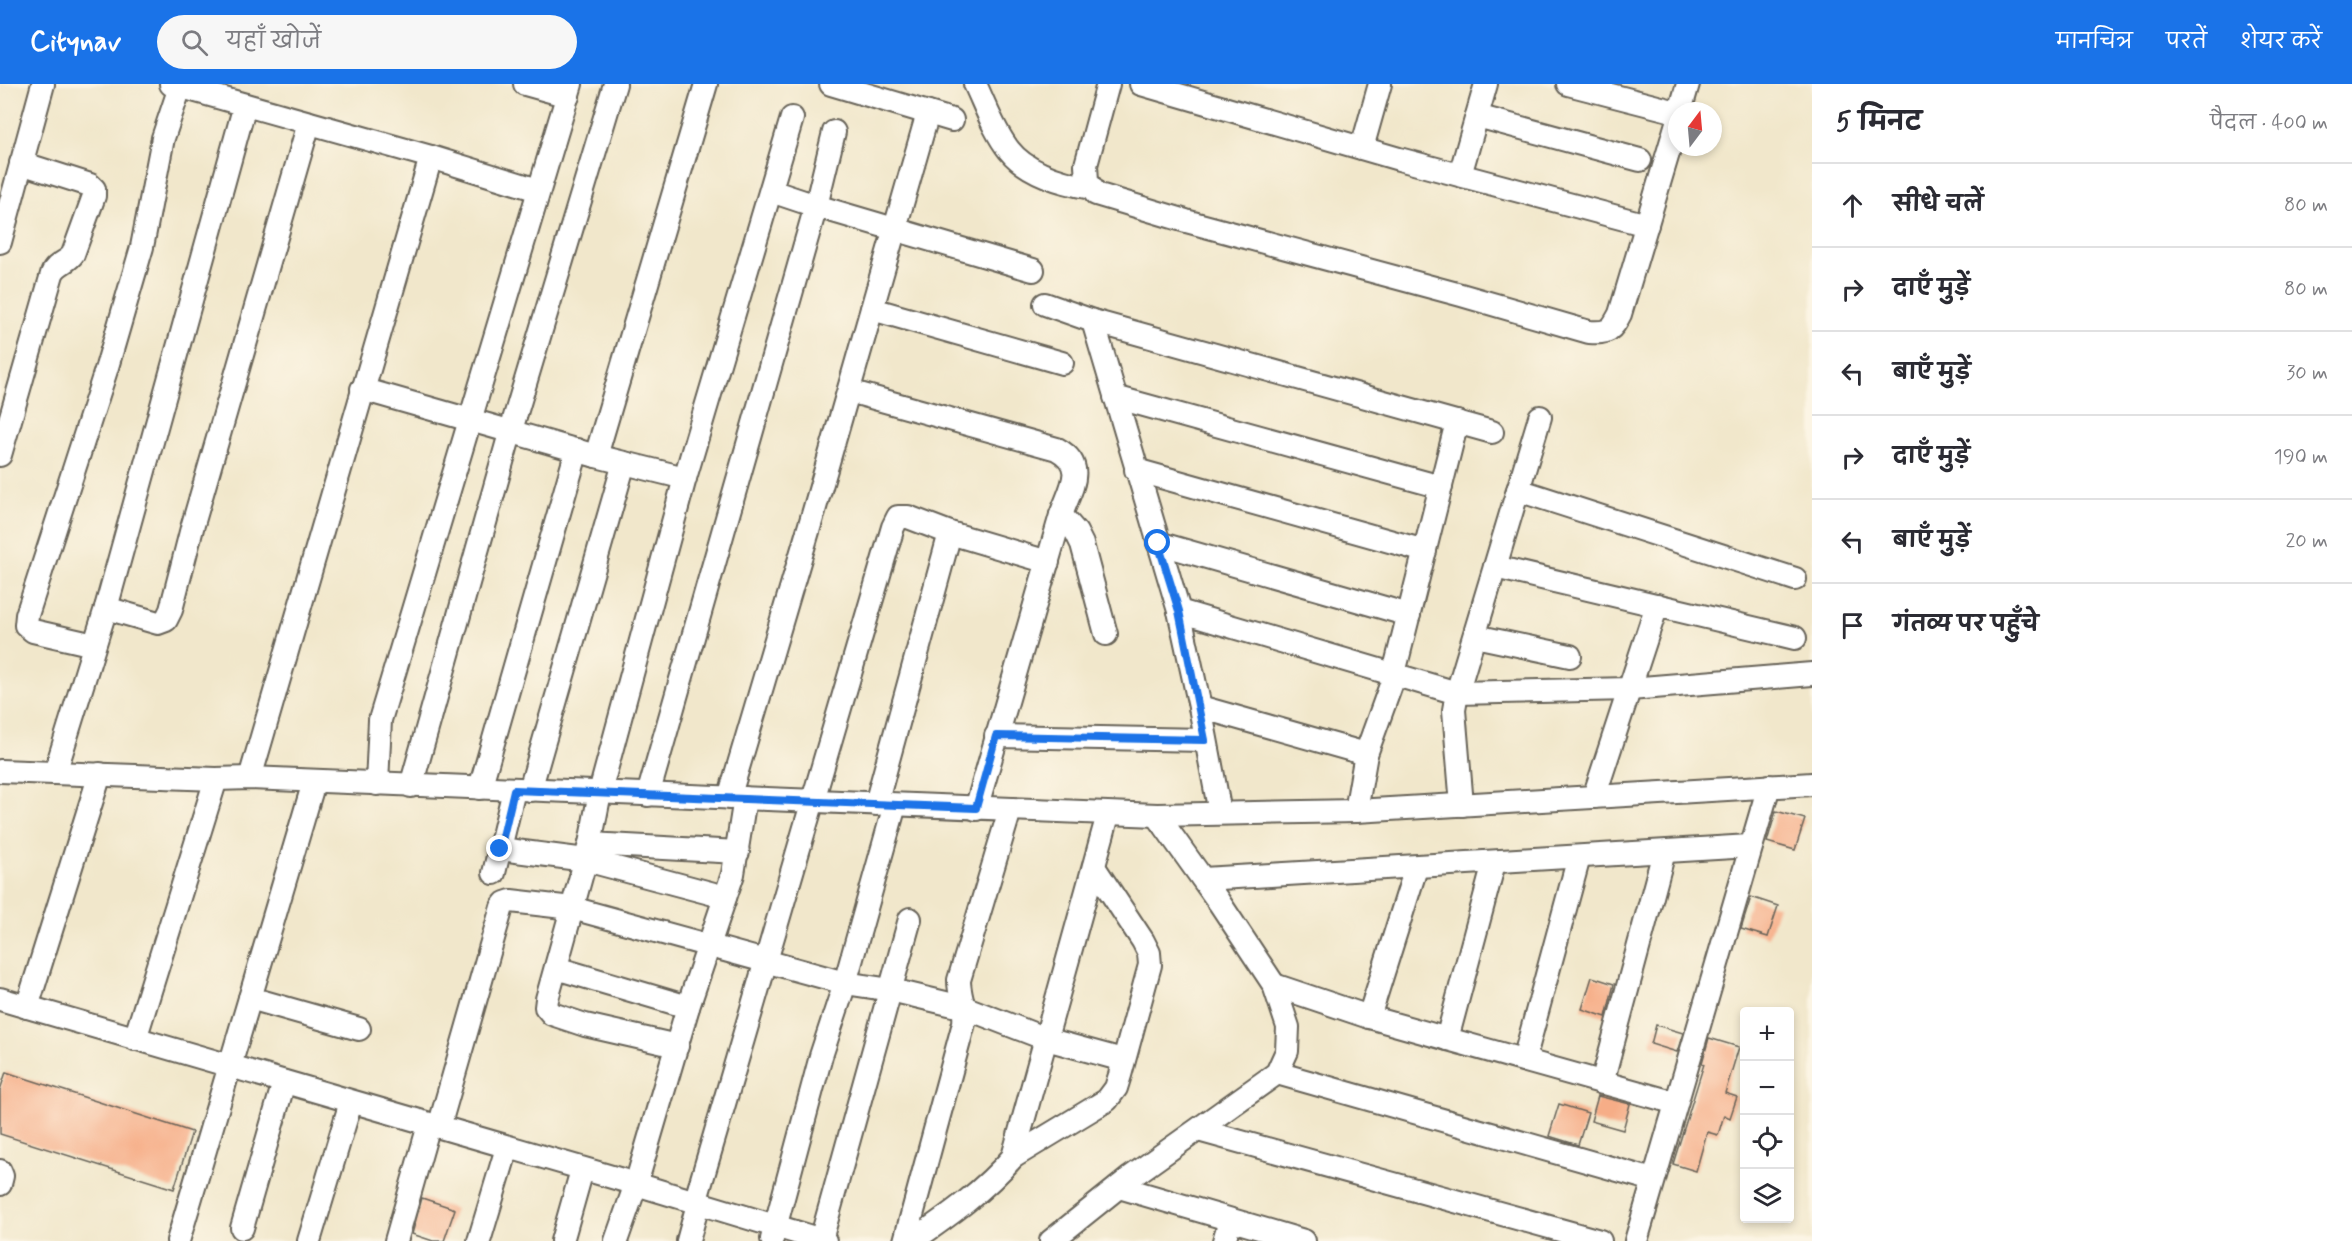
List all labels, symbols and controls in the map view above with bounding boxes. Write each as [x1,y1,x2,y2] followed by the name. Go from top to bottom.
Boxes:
[157,15,577,69] search box
[30,24,121,61] text: Citynav
[178,26,211,59] icon: search
[226,28,321,56] text: यहाँ खोजें
[2056,28,2133,56] text: मानचित्र
[2166,28,2207,56] text: परतें
[2240,28,2322,56] text: शेयर करें
[1668,102,1722,156] north arrow
[1836,106,1922,140] text: 5 मिनट
[2210,110,2328,137] text: पैदल · 400 m
[1836,189,1869,222] icon: ahead
[1893,191,1983,219] text: सीधे चलें
[2284,192,2328,219] text: 80 m
[1836,273,1869,306] icon: right
[1893,275,1970,303] text: दाएँ मुड़ें
[2284,276,2328,303] text: 80 m
[1836,357,1869,390] icon: left
[1893,359,1971,387] text: बाएँ मुड़ें
[2286,360,2328,387] text: 30 m
[1836,441,1869,474] icon: right
[1893,443,1970,471] text: दाएँ मुड़ें
[2274,444,2328,471] text: 190 m
[1836,525,1869,558] icon: left
[1893,527,1971,555] text: बाएँ मुड़ें
[2285,528,2328,555] text: 20 m
[1144,529,1170,555] route start
[1836,609,1869,642] icon: arrive
[1893,611,2039,639] text: गंतव्य पर पहुँचे
[486,835,512,861] route end
[1740,1007,1794,1223] map controls
[1740,1007,1794,1061] button: +
[1740,1061,1794,1115] button: −
[1740,1115,1794,1169] button: locate
[1740,1169,1794,1223] button: layers

